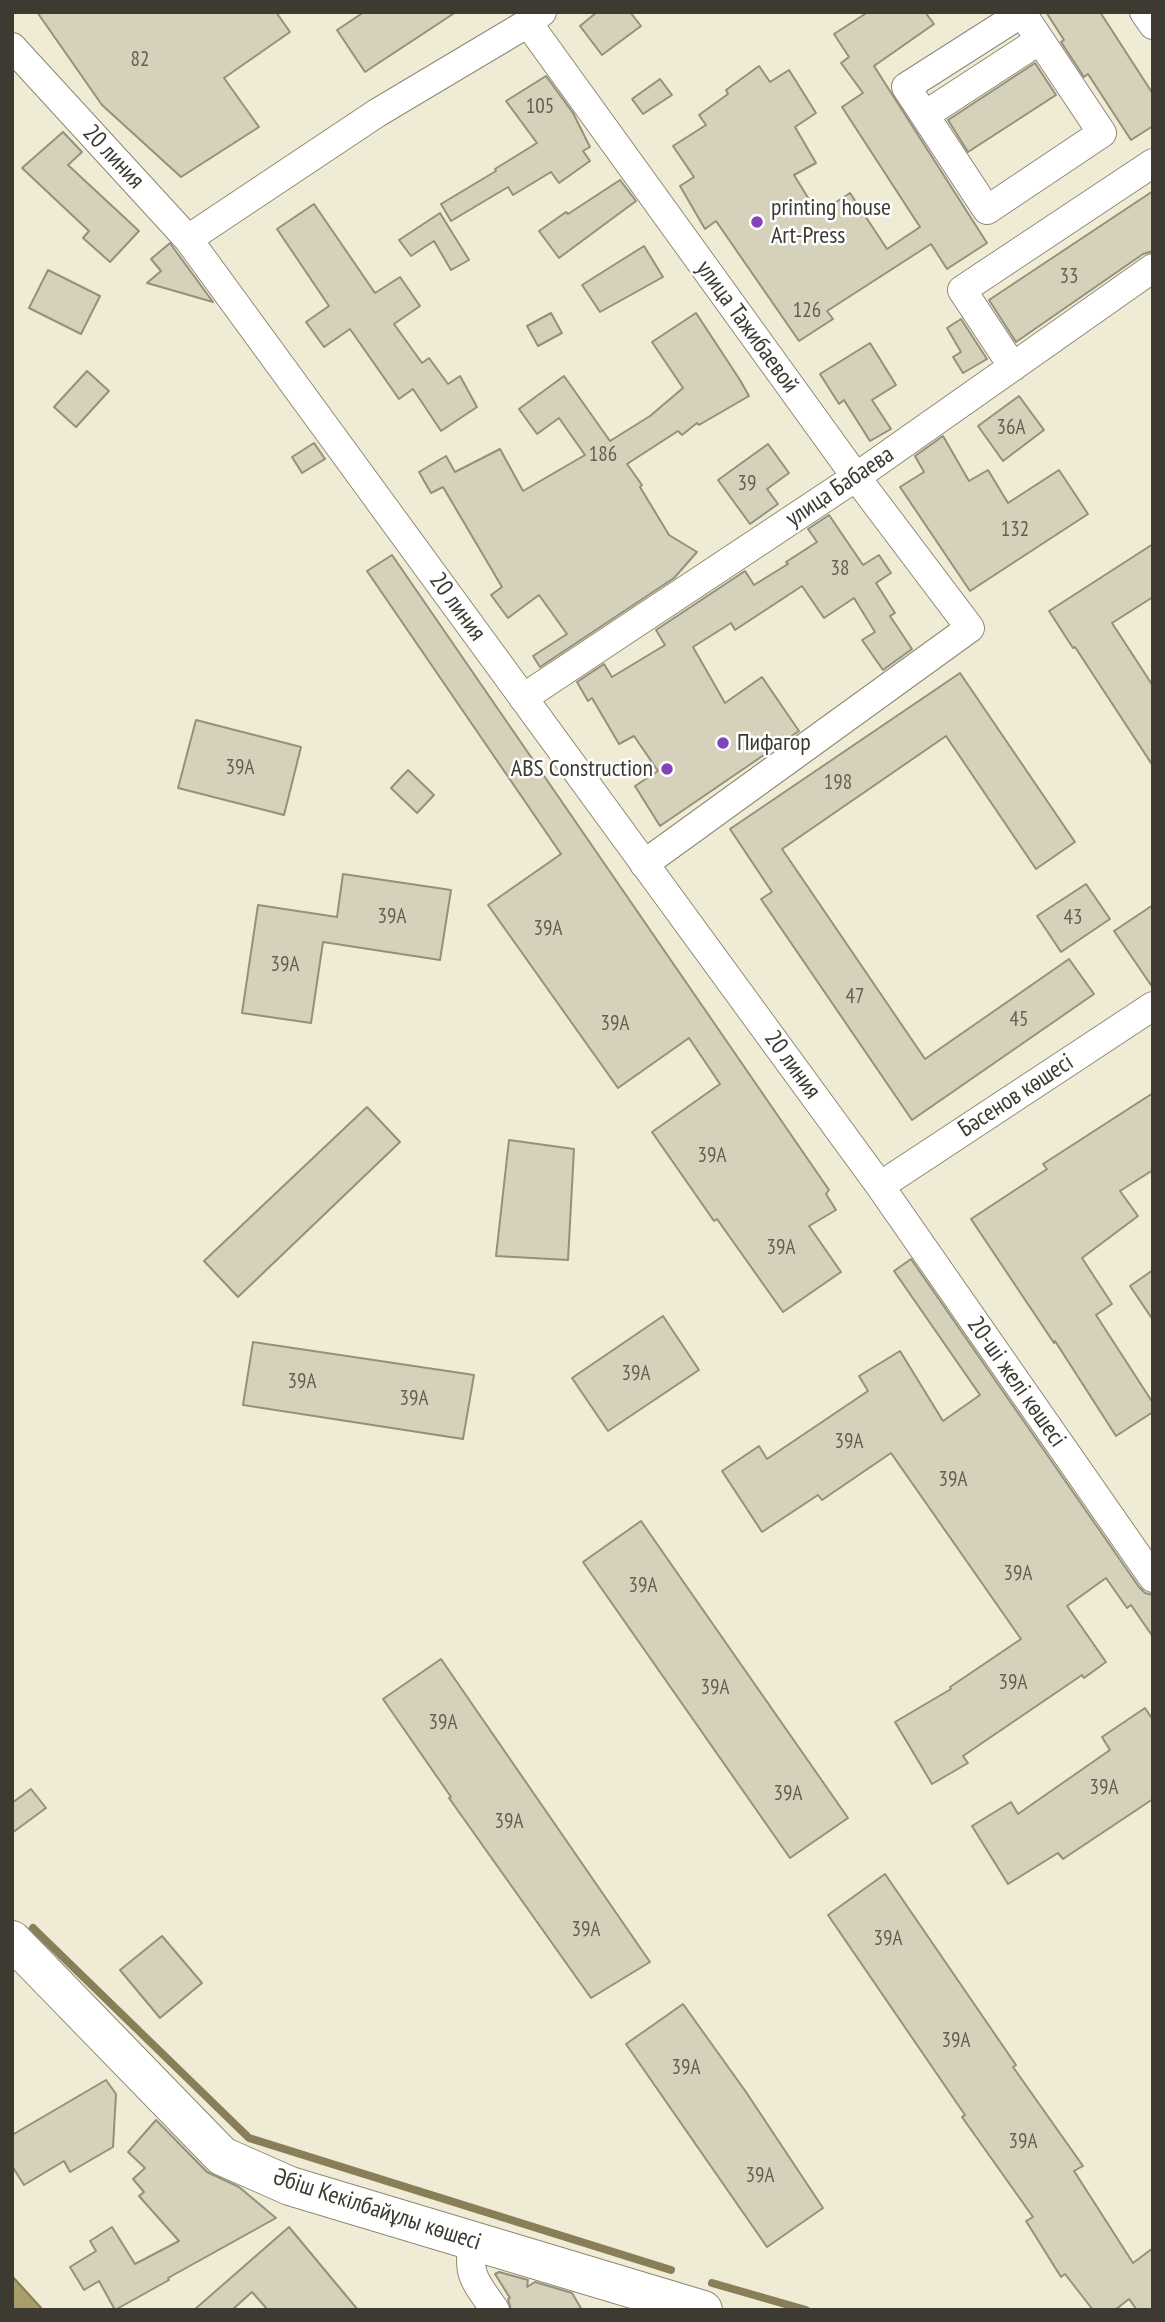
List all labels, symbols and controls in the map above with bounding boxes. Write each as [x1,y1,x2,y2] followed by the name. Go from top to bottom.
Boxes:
[131,47,149,73] house number: 82
[526,94,554,120] house number: 105
[76,119,150,195] street label: 20 линия
[771,194,891,250] place label: printing house Art-Press
[749,214,765,230] marker: printing house Art-Press
[689,255,805,399] street label: улица Тажибаевой
[1060,264,1078,290] house number: 33
[793,298,821,324] house number: 126
[997,415,1025,441] house number: 36А
[781,440,899,534] street label: улица Бабаева
[589,442,617,468] house number: 186
[738,471,756,497] house number: 39
[1001,517,1029,543] house number: 132
[831,556,849,582] house number: 38
[423,567,491,647] street label: 20 линия
[737,729,811,757] place label: Пифагор
[715,735,731,751] marker: Пифагор
[226,755,254,781] house number: 39А
[511,755,653,783] place label: ABS Construction
[659,761,675,777] marker: ABS Construction
[824,770,852,796] house number: 198
[378,904,406,930] house number: 39А
[1064,905,1082,931] house number: 43
[534,916,562,942] house number: 39А
[271,952,299,978] house number: 39А
[846,984,864,1010] house number: 47
[1010,1007,1028,1033] house number: 45
[601,1011,629,1037] house number: 39А
[758,1025,826,1105] street label: 20 линия
[953,1048,1079,1144] street label: Бәсенов көшесі
[698,1143,726,1169] house number: 39А
[767,1235,795,1261] house number: 39А
[960,1311,1072,1453] street label: 20-ші желі көшесі
[622,1361,650,1387] house number: 39А
[288,1369,316,1395] house number: 39А
[400,1386,428,1412] house number: 39А
[835,1429,863,1455] house number: 39А
[939,1467,967,1493] house number: 39А
[1004,1561,1032,1587] house number: 39А
[629,1573,657,1599] house number: 39А
[999,1670,1027,1696] house number: 39А
[701,1675,729,1701] house number: 39А
[429,1710,457,1736] house number: 39А
[1090,1775,1118,1801] house number: 39А
[774,1781,802,1807] house number: 39А
[495,1809,523,1835] house number: 39А
[572,1917,600,1943] house number: 39А
[874,1926,902,1952] house number: 39А
[942,2028,970,2054] house number: 39А
[672,2055,700,2081] house number: 39А
[1009,2129,1037,2155] house number: 39А
[269,2163,485,2257] street label: Әбіш Кекілбайұлы көшесі
[746,2163,774,2189] house number: 39А

